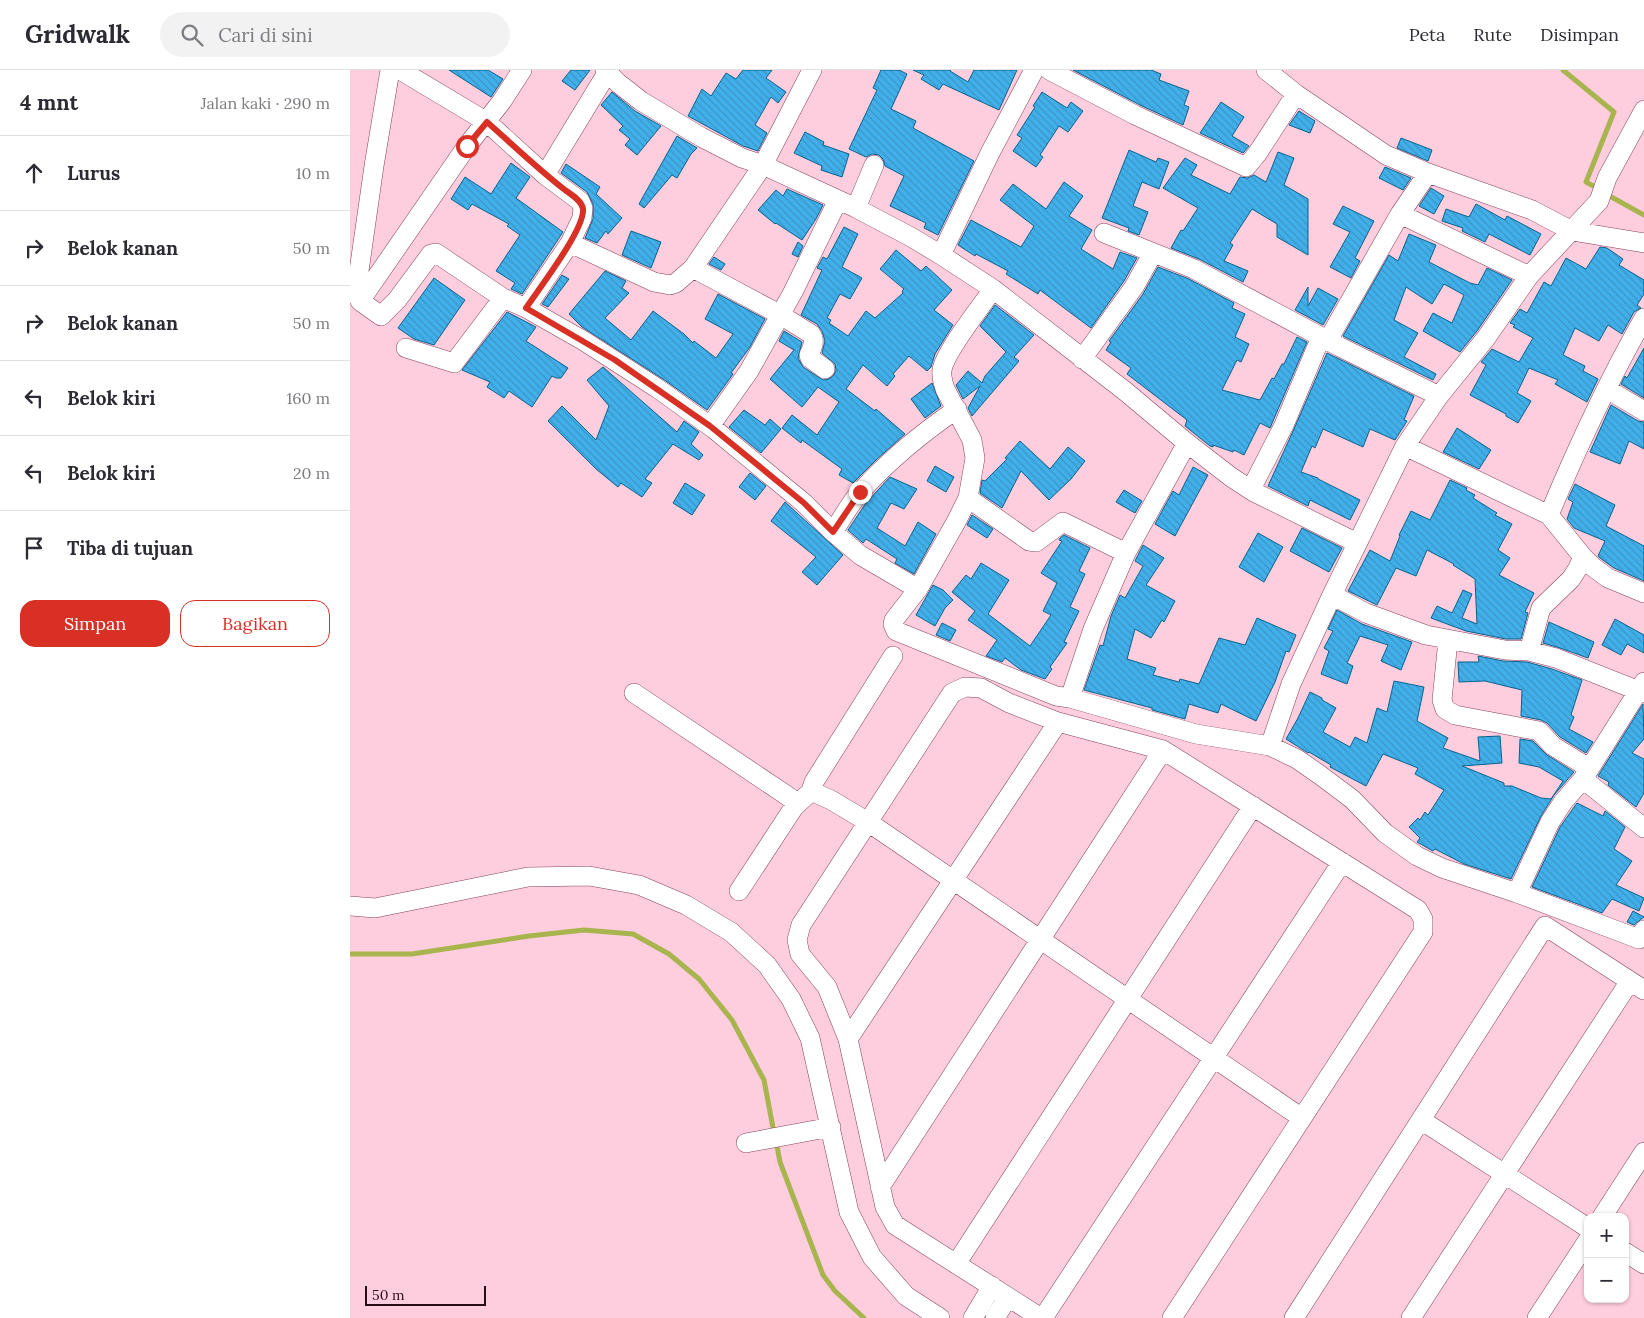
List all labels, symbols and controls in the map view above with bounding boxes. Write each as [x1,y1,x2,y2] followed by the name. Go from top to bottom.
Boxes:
[160,12,510,57] search box
[25,19,130,50] text: Gridwalk
[178,21,206,49] icon: search
[218,23,312,47] text: Cari di sini
[1409,23,1445,46] text: Peta
[1473,23,1512,46] text: Rute
[1540,23,1619,46] text: Disimpan
[20,89,78,116] text: 4 mnt
[201,93,330,113] text: Jalan kaki · 290 m
[456,135,479,158] route start
[20,159,48,187] icon: ahead
[67,161,120,185] text: Lurus
[296,163,330,183] text: 10 m
[20,234,48,262] icon: right
[67,236,178,260] text: Belok kanan
[293,238,330,258] text: 50 m
[20,309,48,337] icon: right
[67,311,178,335] text: Belok kanan
[293,313,330,333] text: 50 m
[20,384,48,412] icon: left
[67,386,156,410] text: Belok kiri
[286,388,330,408] text: 160 m
[20,459,48,487] icon: left
[67,461,156,485] text: Belok kiri
[293,463,330,483] text: 20 m
[849,481,872,504] route end
[20,534,48,562] icon: arrive
[67,536,193,560] text: Tiba di tujuan
[20,600,170,647] button: Simpan
[180,600,330,647] button: Bagikan
[1584,1213,1629,1303] map controls
[1584,1213,1629,1258] button: +
[1584,1258,1629,1303] button: −
[365,1283,486,1306] scale bar
[372,1286,405,1304] text: 50 m

